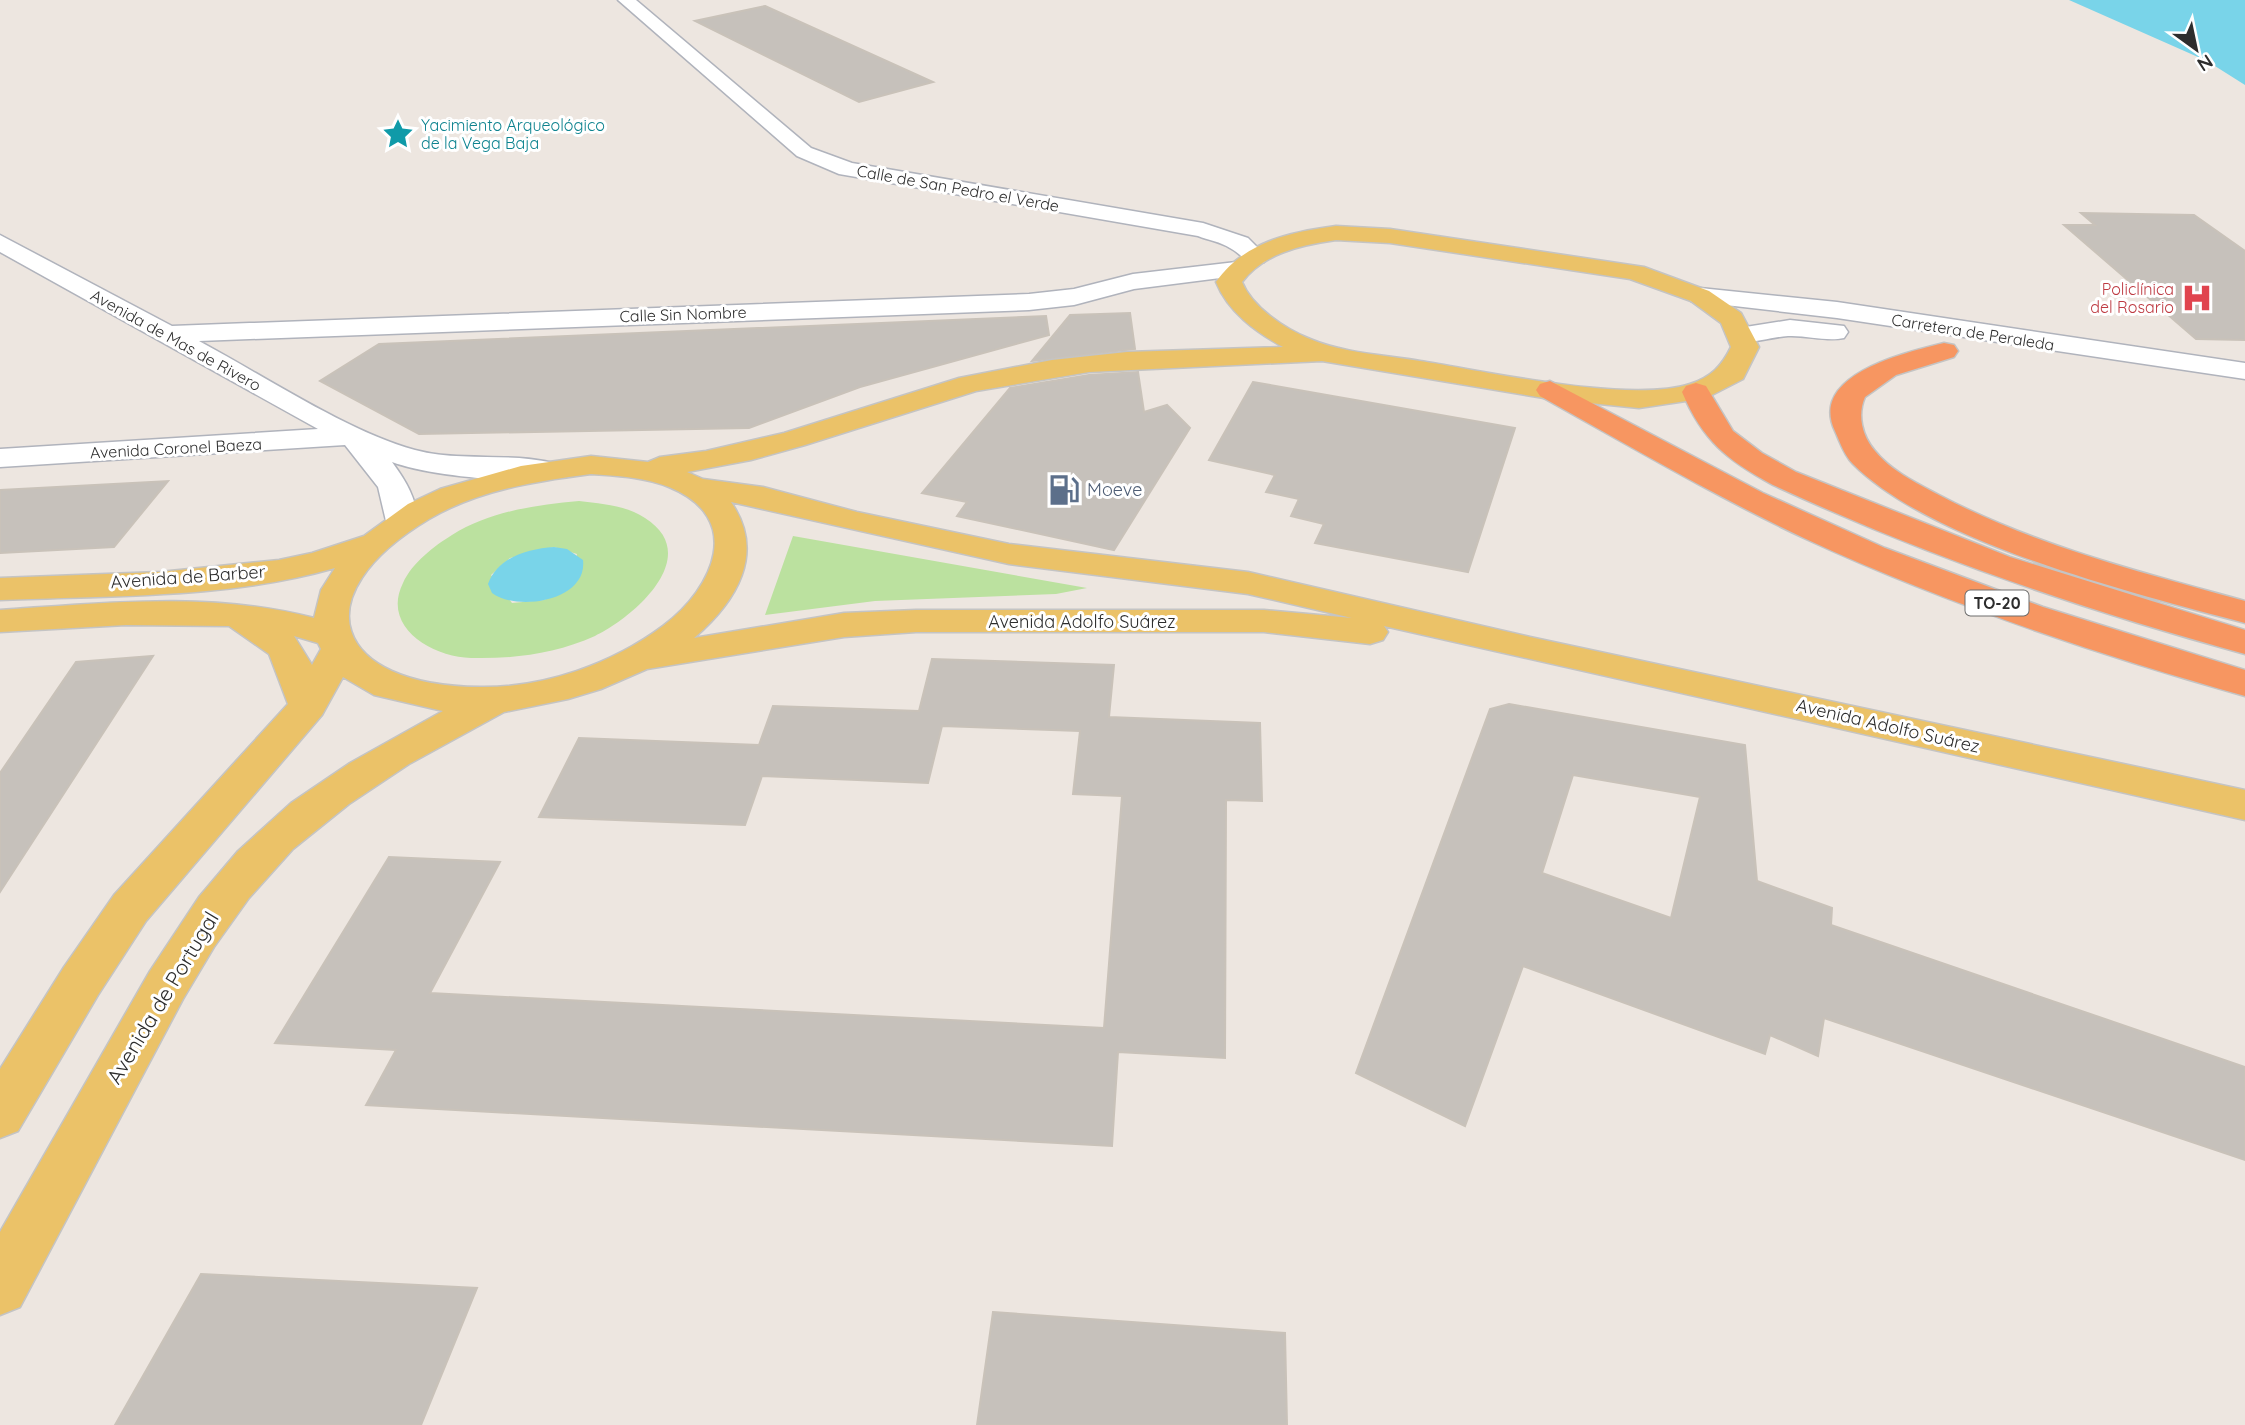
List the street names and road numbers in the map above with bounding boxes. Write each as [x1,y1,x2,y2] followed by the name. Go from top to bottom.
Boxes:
[855,160,1061,216] street label: Calle de San Pedro el Verde
[87,285,265,395] street label: Avenida de Mas de Rivero
[619,302,747,326] street label: Calle Sin Nombre
[1890,309,2056,355] street label: Carretera de Peraleda
[89,434,263,462] street label: Avenida Coronel Baeza
[110,560,266,593] street label: Avenida de Barber
[1966,590,2028,616] road number: TO-20
[988,610,1176,633] street label: Avenida Adolfo Suárez
[1794,693,1982,758] street label: Avenida Adolfo Suárez
[100,907,224,1088] street label: Avenida de Portugal

